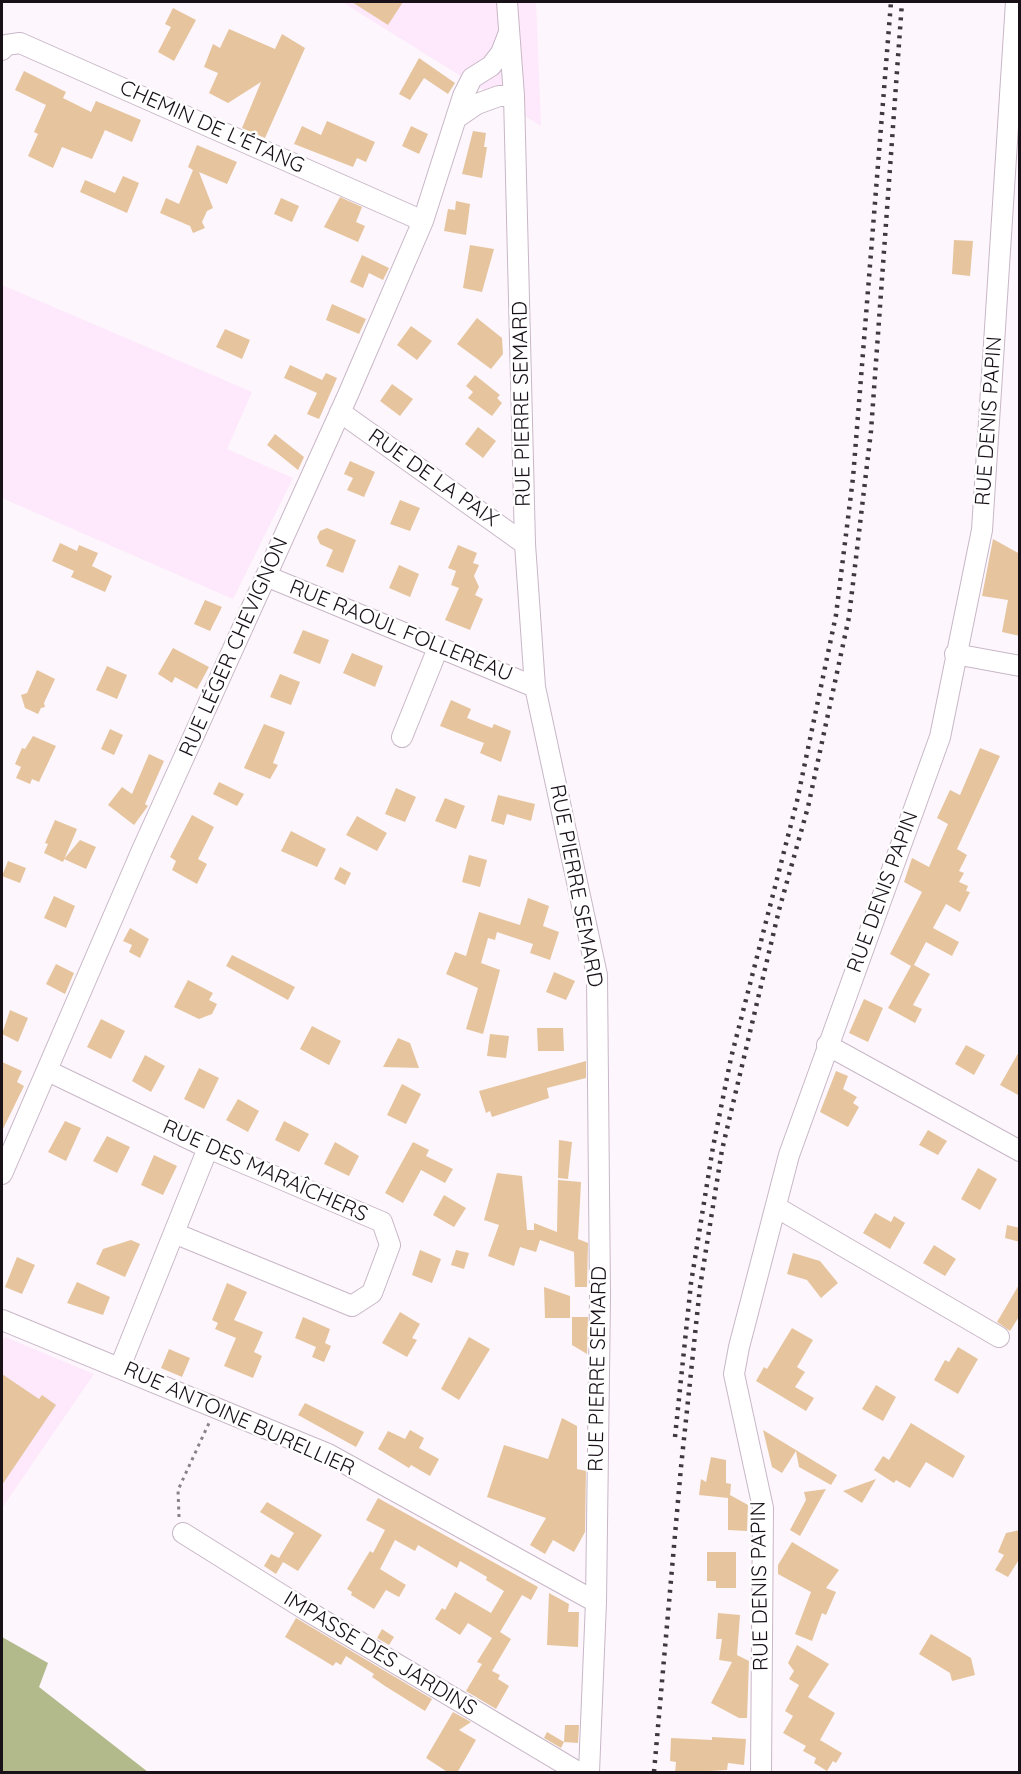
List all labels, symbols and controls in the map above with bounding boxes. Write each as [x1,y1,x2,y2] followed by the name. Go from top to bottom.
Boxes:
[116,75,308,179] street label: CHEMIN DE L'ÉTANG
[508,301,536,507] street label: RUE PIERRE SEMARD
[971,335,1007,507] street label: RUE DENIS PAPIN
[363,424,503,532] street label: RUE DE LA PAIX
[174,534,294,760] street label: RUE LÉGER CHEVIGNON
[286,575,516,687] street label: RUE RAOUL FOLLEREAU
[544,783,608,989] street label: RUE PIERRE SEMARD
[842,808,924,976] street label: RUE DENIS PAPIN
[159,1114,371,1228] street label: RUE DES MARAÎCHERS
[584,1266,612,1472] street label: RUE PIERRE SEMARD
[120,1357,358,1481] street label: RUE ANTOINE BURELLIER
[746,1501,774,1671] street label: RUE DENIS PAPIN
[279,1586,481,1722] street label: IMPASSE DES JARDINS

